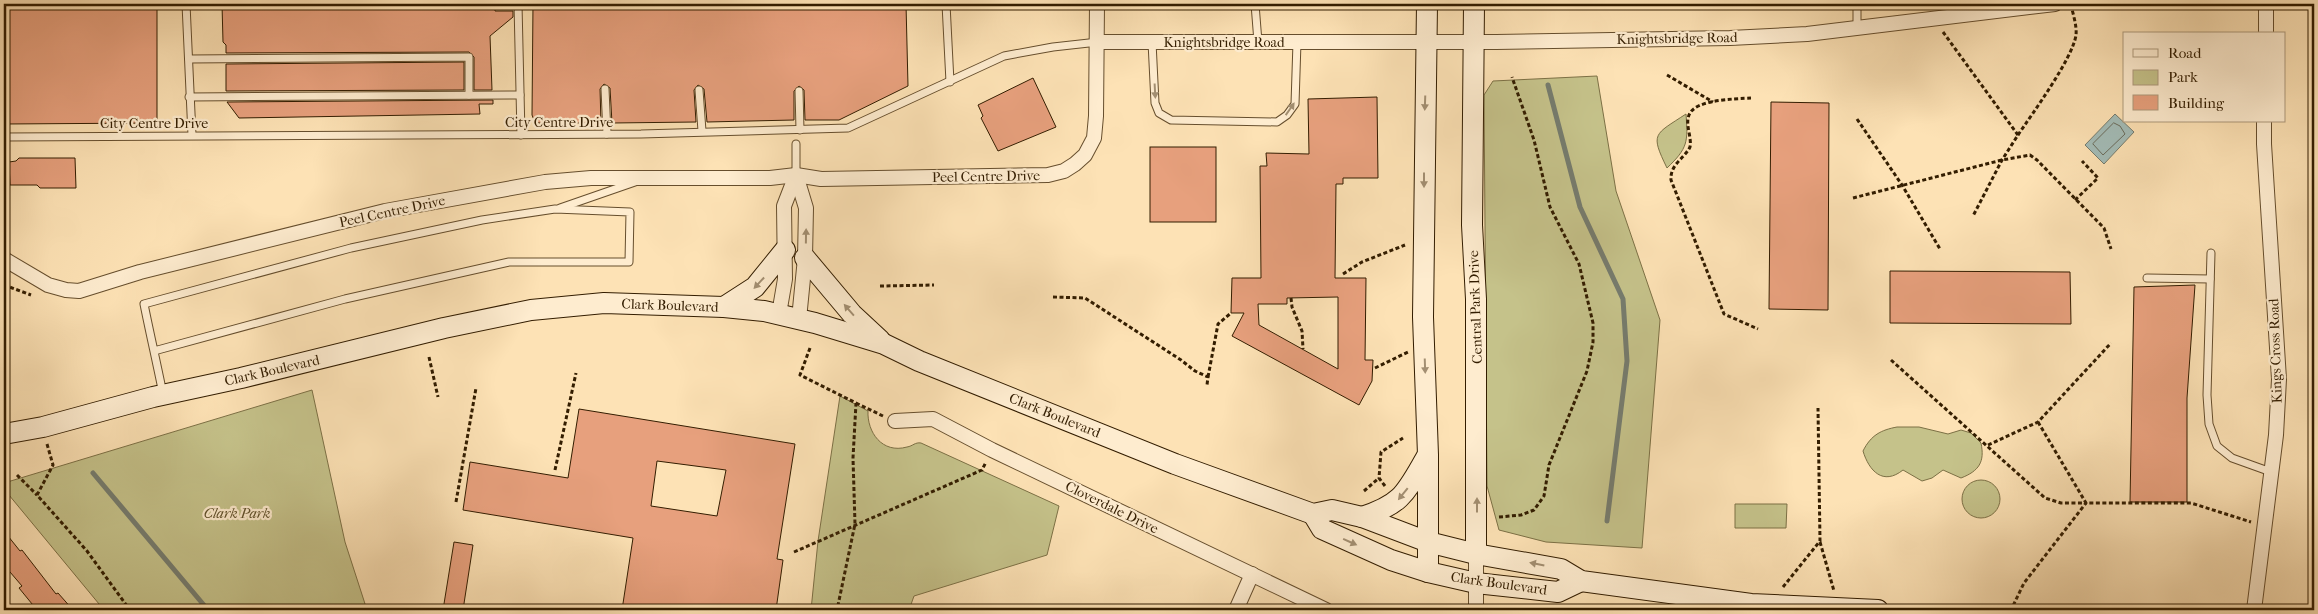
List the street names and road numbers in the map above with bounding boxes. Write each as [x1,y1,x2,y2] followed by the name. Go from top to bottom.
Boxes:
[1616,29,1738,48] street label: Knightsbridge Road
[1163,34,1285,51] street label: Knightsbridge Road
[505,114,613,131] street label: City Centre Drive
[100,115,208,132] street label: City Centre Drive
[932,167,1040,186] street label: Peel Centre Drive
[337,192,447,231] street label: Peel Centre Drive
[1465,250,1486,364] street label: Central Park Drive
[621,295,719,316] street label: Clark Boulevard
[2265,298,2286,404] street label: Kings Cross Road
[223,351,322,390] street label: Clark Boulevard
[1007,389,1103,442] street label: Clark Boulevard
[1062,478,1161,537] street label: Cloverdale Drive
[1450,568,1549,599] street label: Clark Boulevard

